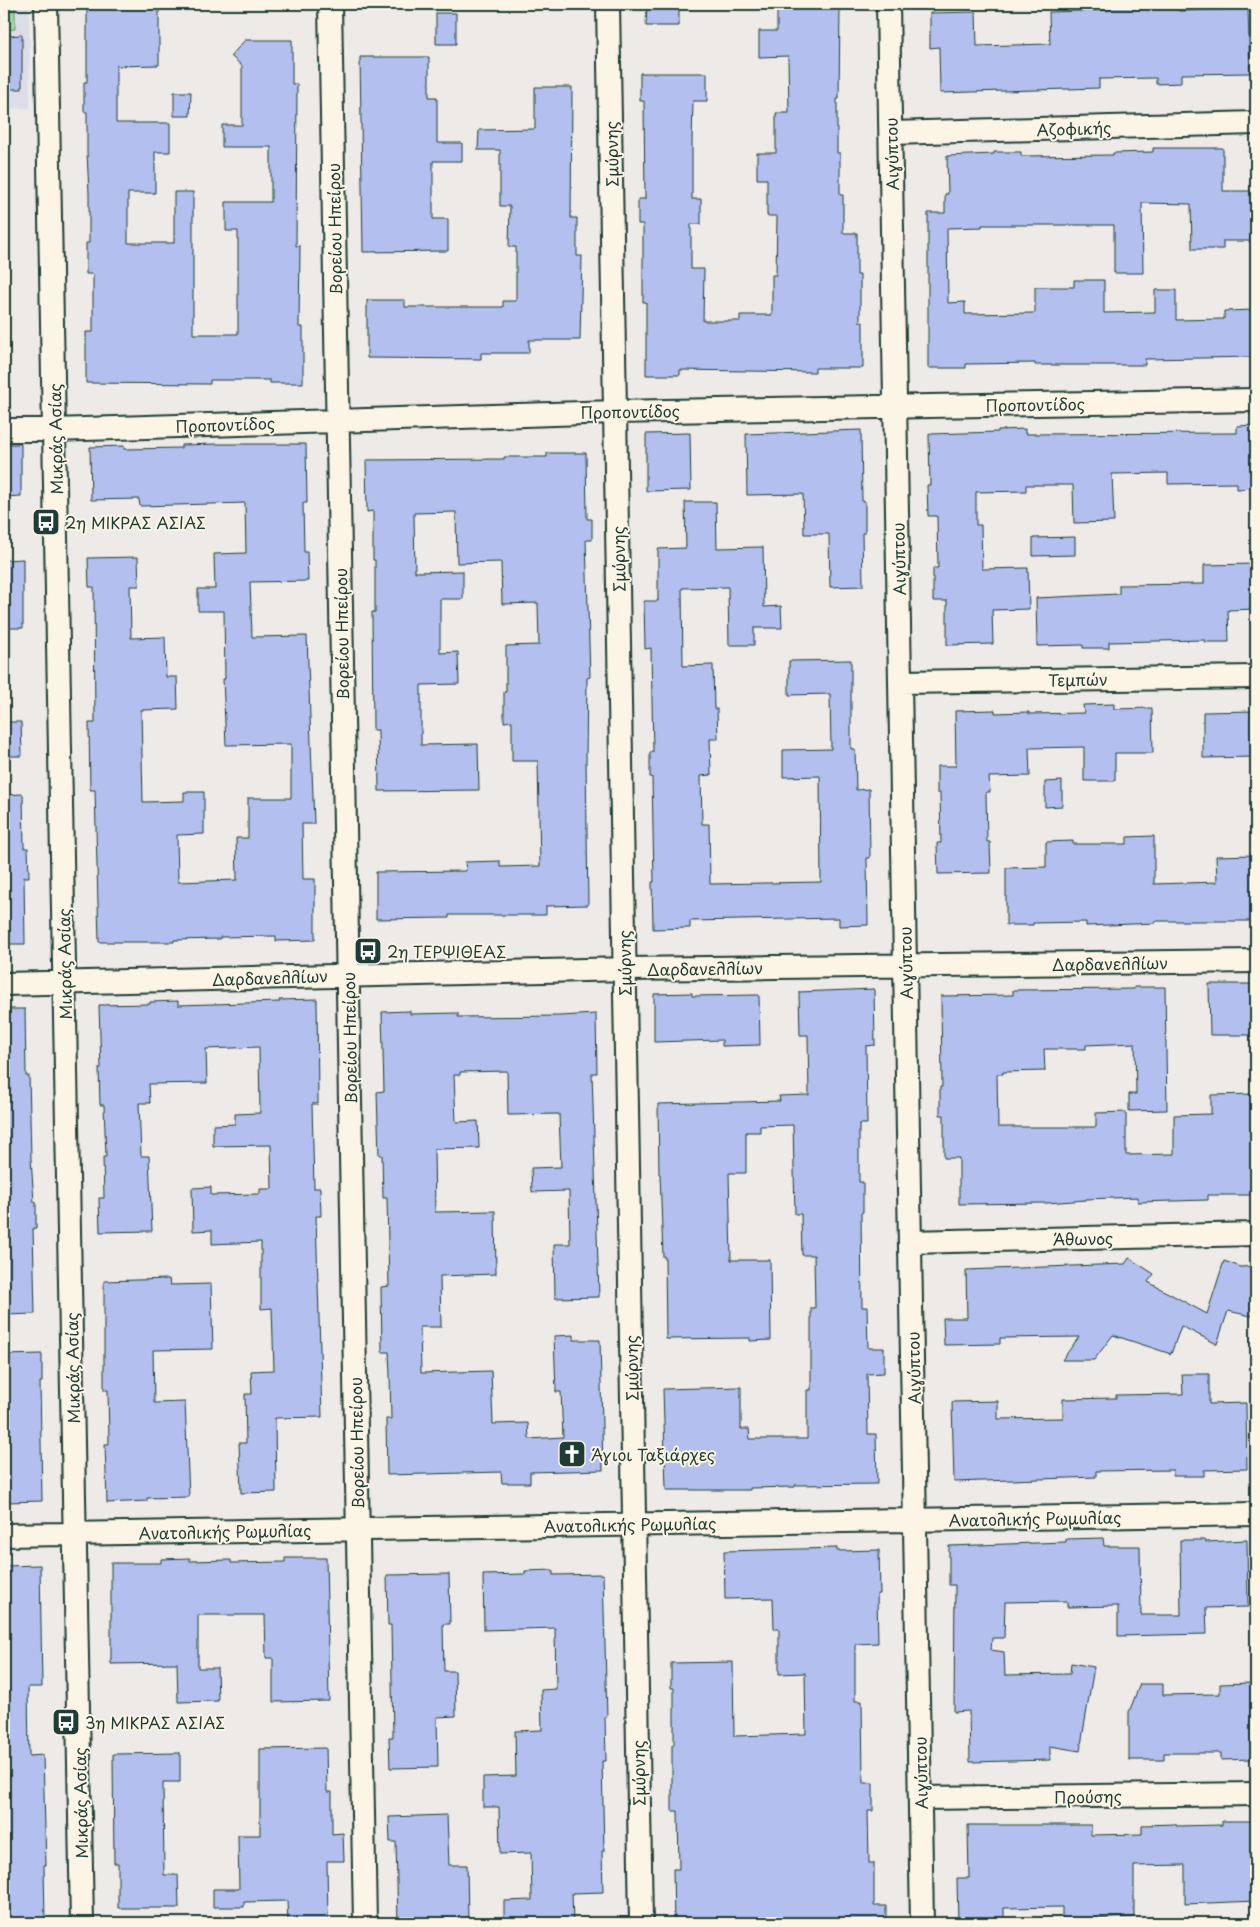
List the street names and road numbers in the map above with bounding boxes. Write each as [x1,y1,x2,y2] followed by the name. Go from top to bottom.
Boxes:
[1036,115,1112,141] street label: Αζοφικής
[878,117,904,191] street label: Αιγύπτου
[598,121,624,187] street label: Σμύρνης
[321,163,347,295] street label: Βορείου Ηπείρου
[42,383,68,495] street label: Μικράς Ασίας
[985,391,1085,417] street label: Προποντίδος
[580,398,680,424] street label: Προποντίδος
[175,410,275,438] street label: Προποντίδος
[885,522,911,596] street label: Αιγύπτου
[605,526,631,592] street label: Σμύρνης
[328,568,354,700] street label: Βορείου Ηπείρου
[1048,666,1108,692] street label: Τεμπών
[51,908,77,1020] street label: Μικράς Ασίας
[892,926,918,1000] street label: Αιγύπτου
[611,930,637,996] street label: Σμύρνης
[1052,950,1168,976] street label: Δαρδανελλίων
[647,955,763,981] street label: Δαρδανελλίων
[212,963,328,991] street label: Δαρδανελλίων
[336,972,362,1104] street label: Βορείου Ηπείρου
[1053,1225,1113,1251] street label: Άθωνος
[59,1312,85,1424] street label: Μικράς Ασίας
[900,1331,926,1405] street label: Αιγύπτου
[618,1335,644,1401] street label: Σμύρνης
[343,1377,369,1509] street label: Βορείου Ηπείρου
[948,1504,1122,1532] street label: Ανατολικής Ρωμυλίας
[543,1510,717,1538] street label: Ανατολικής Ρωμυλίας
[138,1517,312,1545] street label: Ανατολικής Ρωμυλίας
[907,1736,933,1810] street label: Αιγύπτου
[625,1740,651,1806] street label: Σμύρνης
[67,1747,93,1859] street label: Μικράς Ασίας
[1054,1783,1122,1809] street label: Προύσης

